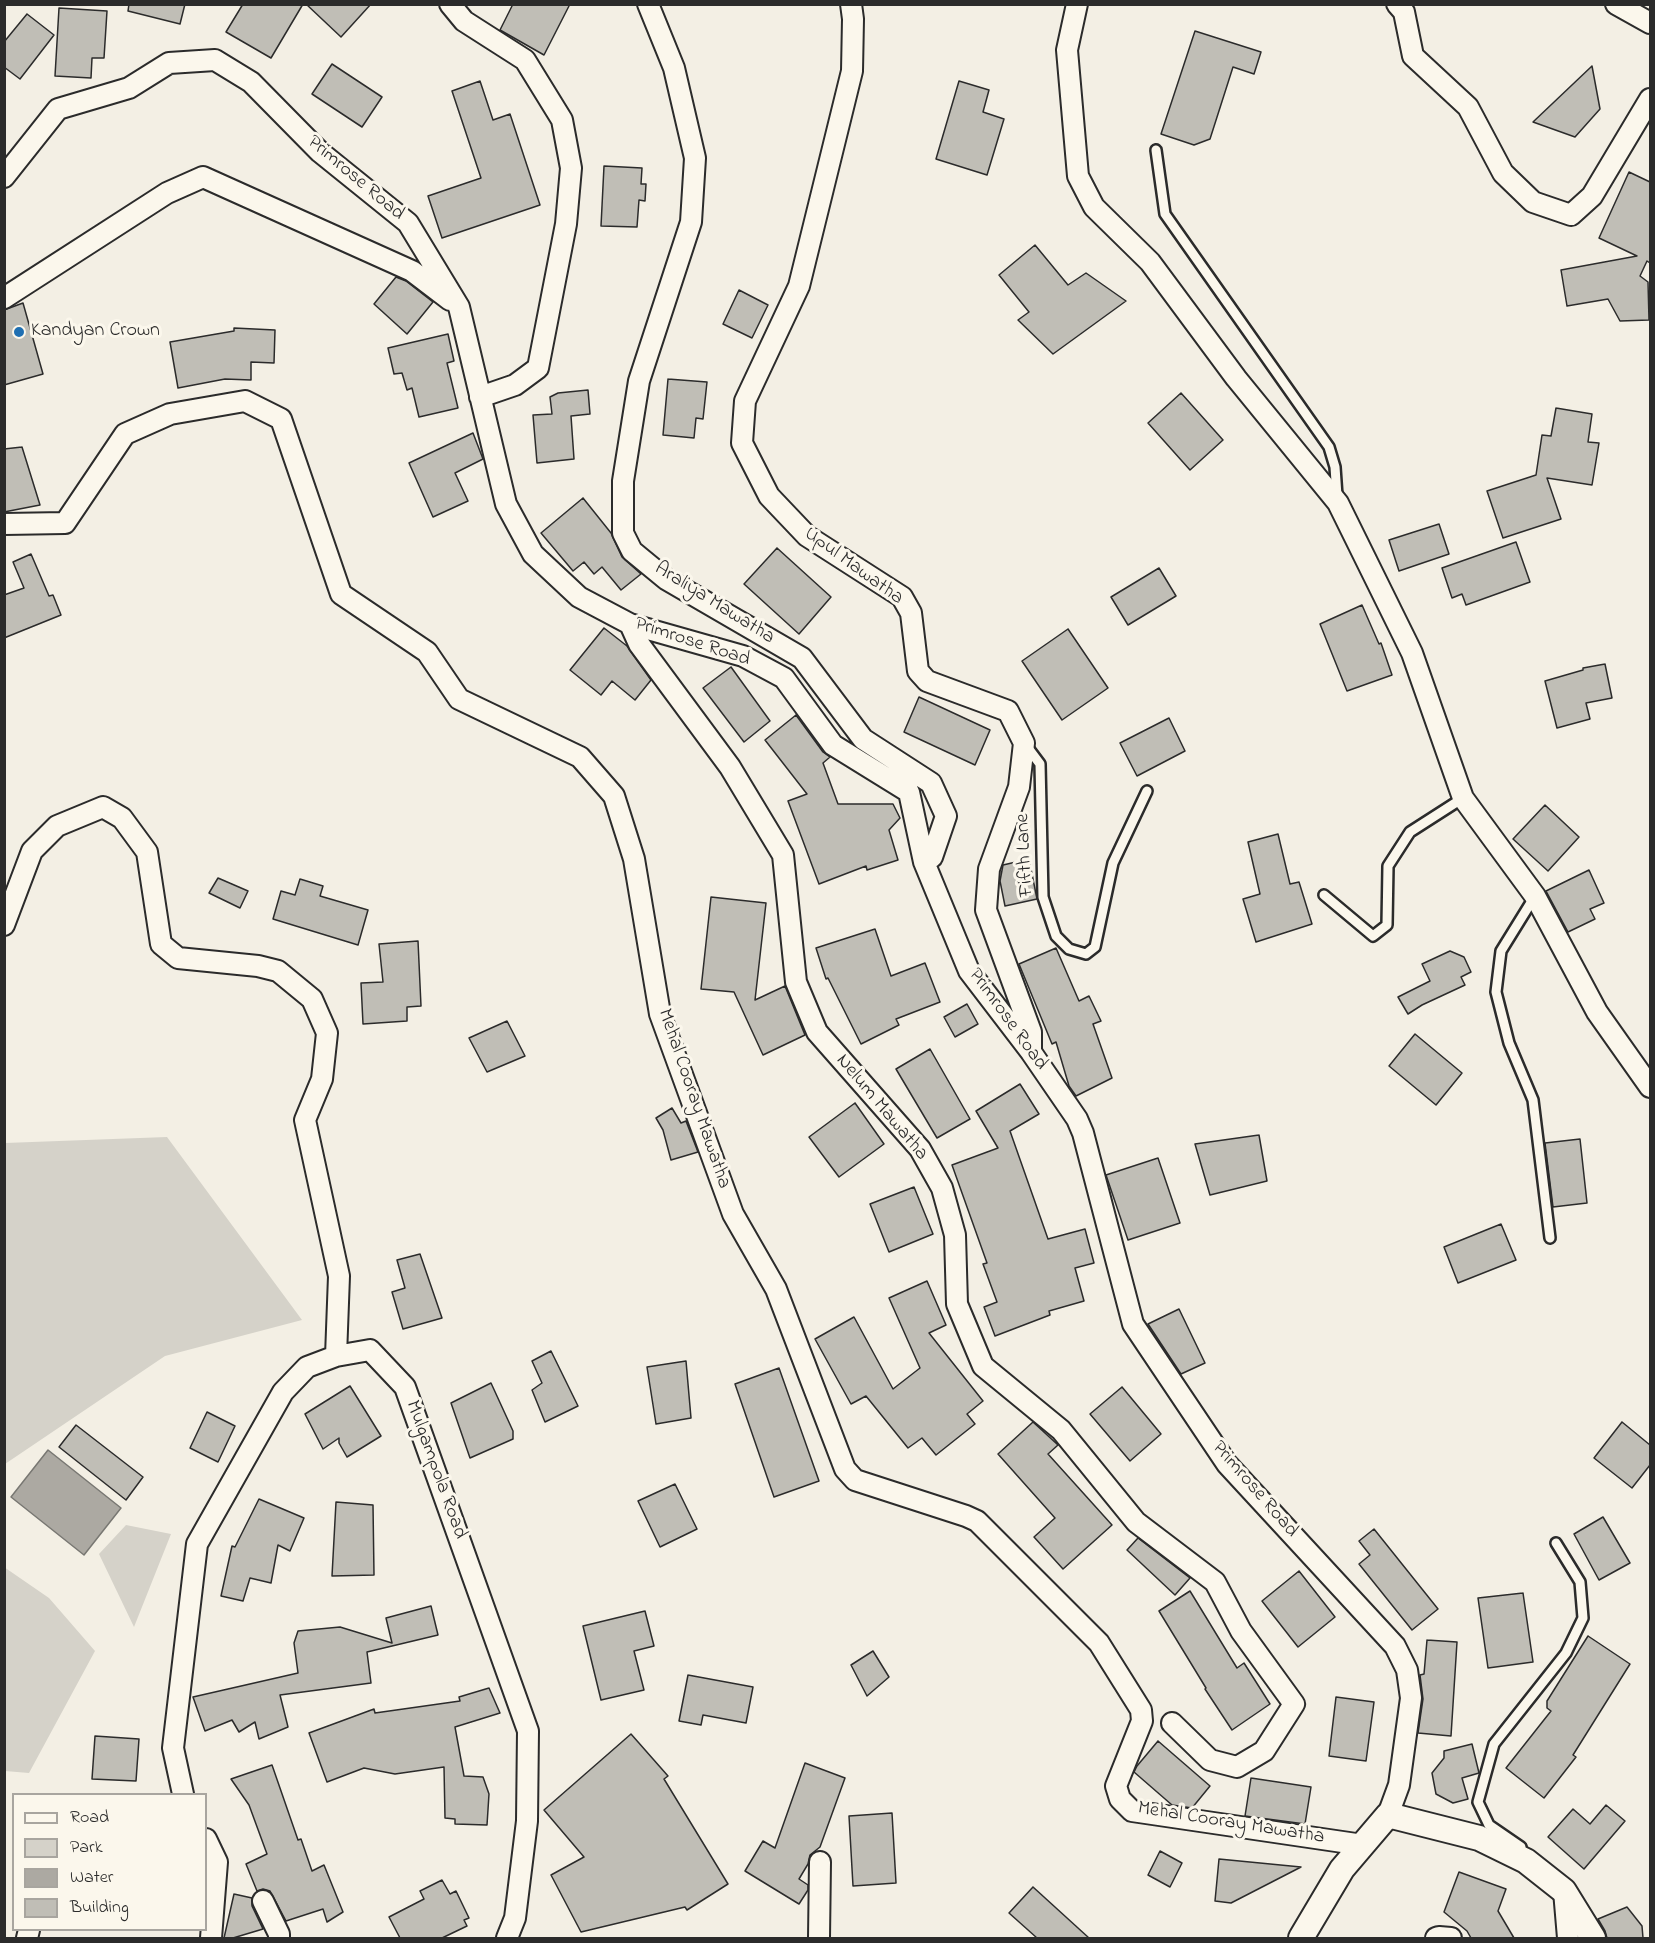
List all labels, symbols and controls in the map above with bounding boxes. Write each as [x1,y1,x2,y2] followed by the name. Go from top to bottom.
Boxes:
[301,131,409,227] street label: Primrose Road
[31,320,160,344] place label: Kandyan Crown
[12,325,26,339] marker: Kandyan Crown
[799,523,907,611] street label: Upul Mawatha
[650,558,778,650] street label: Araliya Mawatha
[631,613,753,673] street label: Primrose Road
[1012,813,1040,897] street label: Fifth Lane
[962,964,1052,1076] street label: Primrose Road
[651,1006,735,1192] street label: Mehal Cooray Mawatha
[830,1050,932,1166] street label: Nelum Mawatha
[399,1398,471,1542] street label: Mulgampola Road
[1206,1437,1302,1543] street label: Primrose Road
[12,1793,207,1931] legend
[1136,1797,1326,1851] street label: Mehal Cooray Mawatha
[70,1805,109,1831] text: Road
[70,1835,103,1861] text: Park
[70,1865,113,1891] text: Water
[70,1895,129,1921] text: Building

